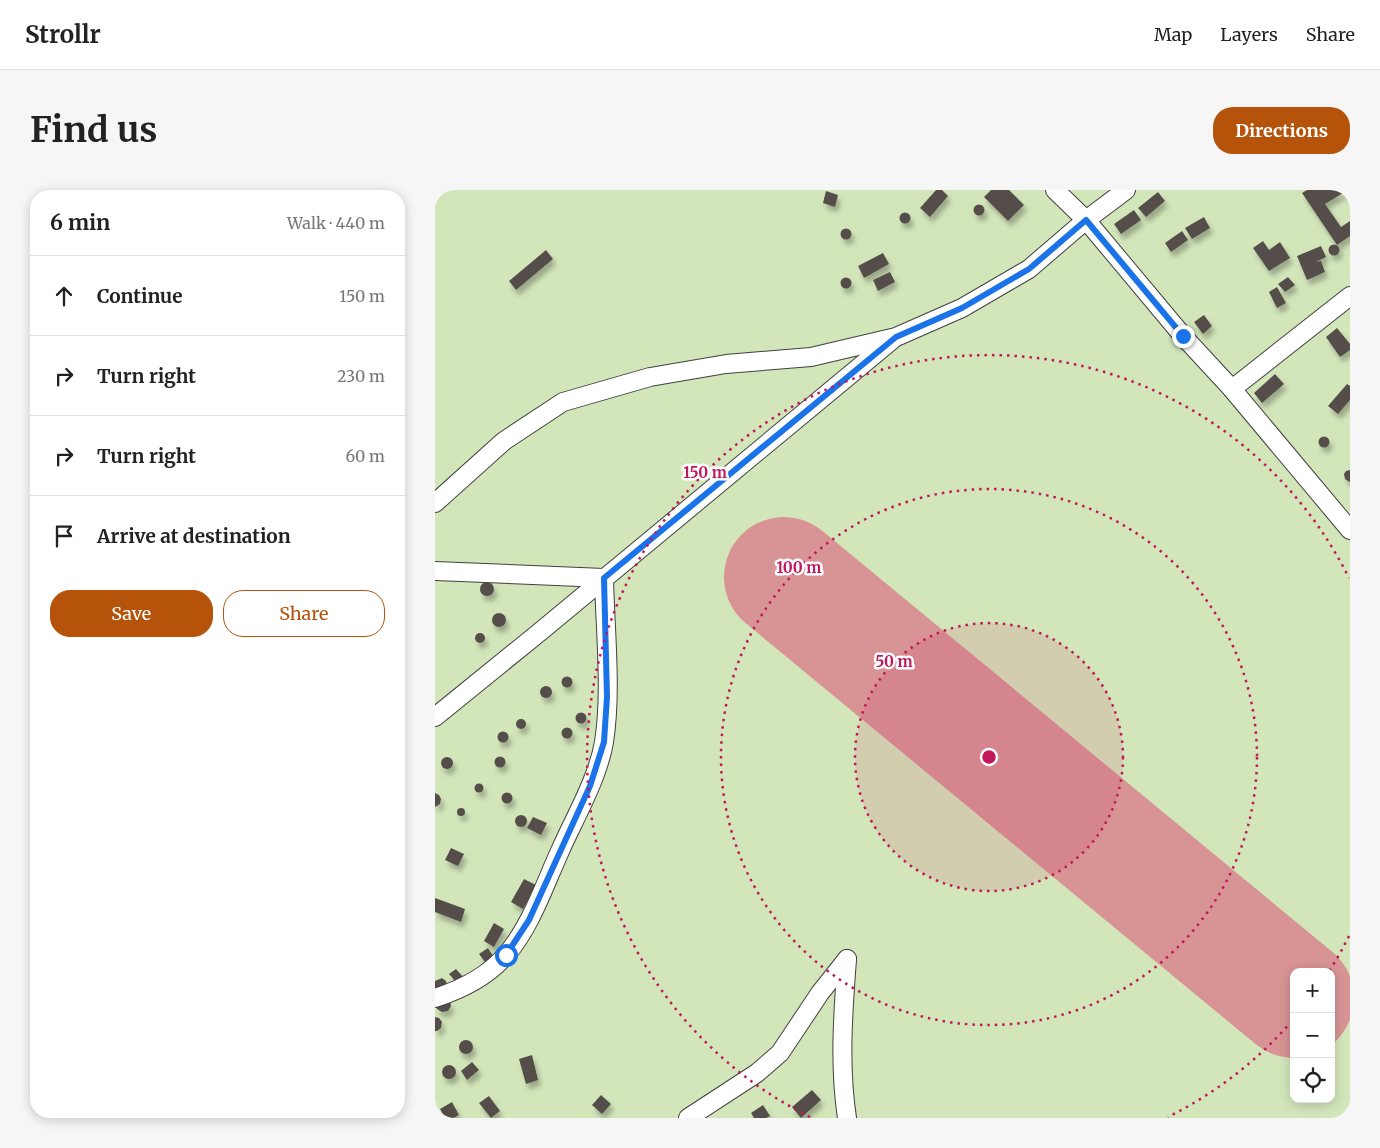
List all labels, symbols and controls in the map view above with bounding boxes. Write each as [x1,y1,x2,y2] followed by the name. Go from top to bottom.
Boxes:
[25,19,101,50] text: Strollr
[1154,23,1192,46] text: Map
[1220,23,1278,46] text: Layers
[1306,23,1355,46] text: Share
[1213,107,1350,154] button: Directions
[30,108,157,152] text: Find us
[50,209,110,236] text: 6 min
[287,213,385,233] text: Walk · 440 m
[50,282,78,310] icon: ahead
[97,284,183,308] text: Continue
[339,286,385,306] text: 150 m
[1172,325,1195,348] route end
[50,362,78,390] icon: right
[97,364,196,388] text: Turn right
[337,366,385,386] text: 230 m
[50,442,78,470] icon: right
[97,444,196,468] text: Turn right
[345,446,385,466] text: 60 m
[683,463,727,482] text: 150 m
[50,522,78,550] icon: arrive
[97,524,291,548] text: Arrive at destination
[777,558,821,577] text: 100 m
[50,590,213,637] button: Save
[223,590,385,637] button: Share
[875,652,913,671] text: 50 m
[980,748,998,766] centre of rings
[495,944,518,967] route start
[1290,968,1335,1103] map controls
[1290,968,1335,1013] button: +
[1290,1013,1335,1058] button: −
[1290,1058,1335,1103] button: locate

